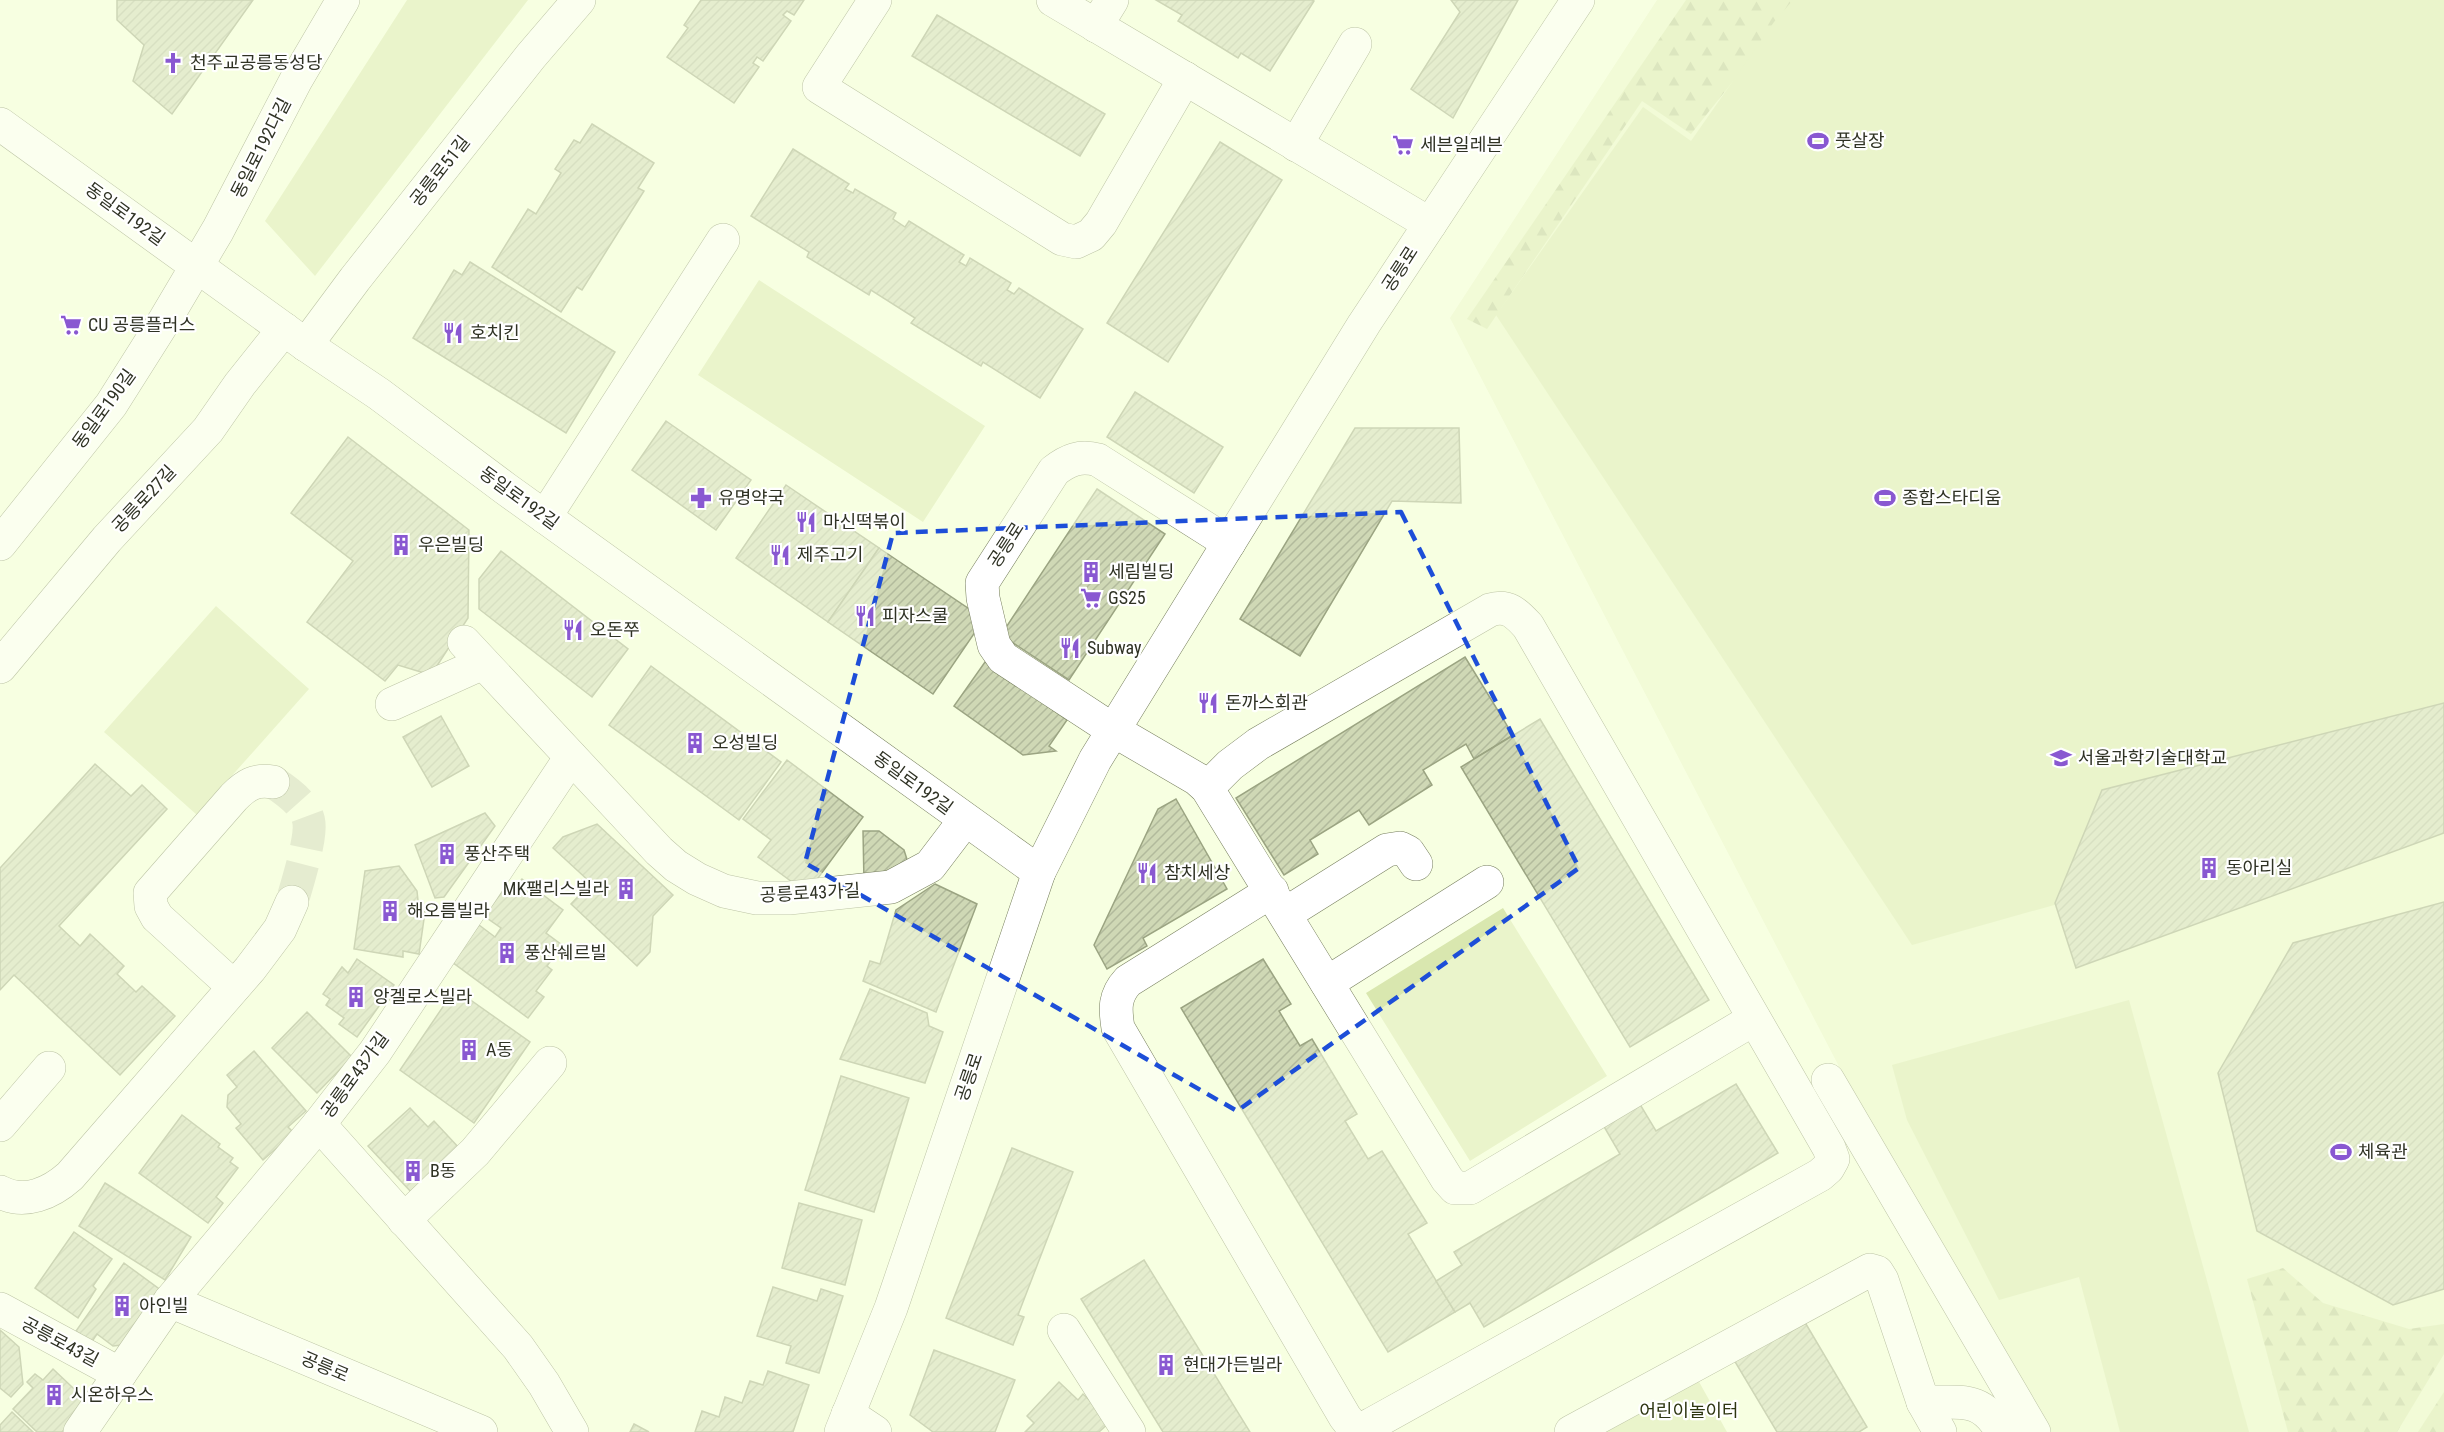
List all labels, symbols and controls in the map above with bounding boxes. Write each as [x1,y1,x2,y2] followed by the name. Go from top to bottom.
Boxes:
[161,51,185,75] church icon: 천주교공릉동성당
[190,52,322,73] place label: 천주교공릉동성당
[226,94,295,201] street label: 동일로192다길
[1806,129,1830,153] sports icon: 풋살장
[1835,130,1885,151] place label: 풋살장
[405,131,474,210] street label: 공릉로51길
[1391,133,1415,157] supermarket icon: 세븐일레븐
[1420,134,1503,155] place label: 세븐일레븐
[82,178,169,249] street label: 동일로192길
[1377,242,1422,295] street label: 공릉로
[59,313,83,337] supermarket icon: CU 공릉플러스
[88,314,195,335] place label: CU 공릉플러스
[441,321,465,345] restaurant icon: 호치킨
[470,322,520,343] place label: 호치킨
[68,365,139,452] street label: 동일로190길
[107,461,180,537] street label: 공릉로27길
[476,462,563,533] street label: 동일로192길
[689,486,713,510] pharmacy icon: 유명약국
[1873,486,1897,510] sports icon: 종합스타디움
[718,487,784,508] place label: 유명약국
[1902,487,2001,508] place label: 종합스타디움
[794,510,818,534] restaurant icon: 마신떡볶이
[823,511,906,532] place label: 마신떡볶이
[983,518,1028,571] street label: 공릉로
[389,533,413,557] building icon: 우은빌딩
[418,534,484,555] place label: 우은빌딩
[768,543,792,567] restaurant icon: 제주고기
[797,544,863,565] place label: 제주고기
[1079,560,1103,584] building icon: 세림빌딩
[1108,561,1174,582] place label: 세림빌딩
[1079,586,1103,610] supermarket icon: GS25
[1108,587,1146,608] place label: GS25
[853,604,877,628] restaurant icon: 피자스쿨
[882,605,948,626] place label: 피자스쿨
[561,618,585,642] restaurant icon: 오돈쭈
[590,619,640,640] place label: 오돈쭈
[1058,636,1082,660] restaurant icon: Subway
[1087,637,1142,658] place label: Subway
[1196,691,1220,715] restaurant icon: 돈까스회관
[1225,692,1308,713] place label: 돈까스회관
[683,731,707,755] building icon: 오성빌딩
[712,732,778,753] place label: 오성빌딩
[2049,746,2073,770] school or university icon: 서울과학기술대학교
[870,747,957,818] street label: 동일로192길
[2078,747,2227,768] place label: 서울과학기술대학교
[435,842,459,866] building icon: 풍산주택
[464,843,530,864] place label: 풍산주택
[2197,856,2221,880] building icon: 동아리실
[2226,857,2292,878] place label: 동아리실
[1135,861,1159,885] restaurant icon: 참치세상
[1164,862,1230,883] place label: 참치세상
[614,877,638,901] building icon: MK팰리스빌라
[503,878,609,899] place label: MK팰리스빌라
[759,879,861,906] street label: 공릉로43가길
[378,899,402,923] building icon: 해오름빌라
[407,900,490,921] place label: 해오름빌라
[495,941,519,965] building icon: 풍산쉐르빌
[524,942,607,963] place label: 풍산쉐르빌
[344,985,368,1009] building icon: 앙겔로스빌라
[373,986,473,1007] place label: 앙겔로스빌라
[317,1028,393,1122] street label: 공릉로43가길
[457,1038,481,1062] building icon: A동
[486,1039,513,1060] place label: A동
[951,1050,987,1104] street label: 공릉로
[2329,1140,2353,1164] sports icon: 체육관
[2358,1141,2408,1162] place label: 체육관
[401,1159,425,1183] building icon: B동
[430,1160,456,1181] place label: B동
[110,1294,134,1318] building icon: 아인빌
[139,1295,189,1316] place label: 아인빌
[18,1313,102,1371] street label: 공릉로43길
[298,1347,352,1386] street label: 공릉로
[1154,1353,1178,1377] building icon: 현대가든빌라
[1183,1354,1283,1375] place label: 현대가든빌라
[42,1383,66,1407] building icon: 시온하우스
[71,1384,154,1405] place label: 시온하우스
[1639,1400,1739,1421] park label: 어린이놀이터

